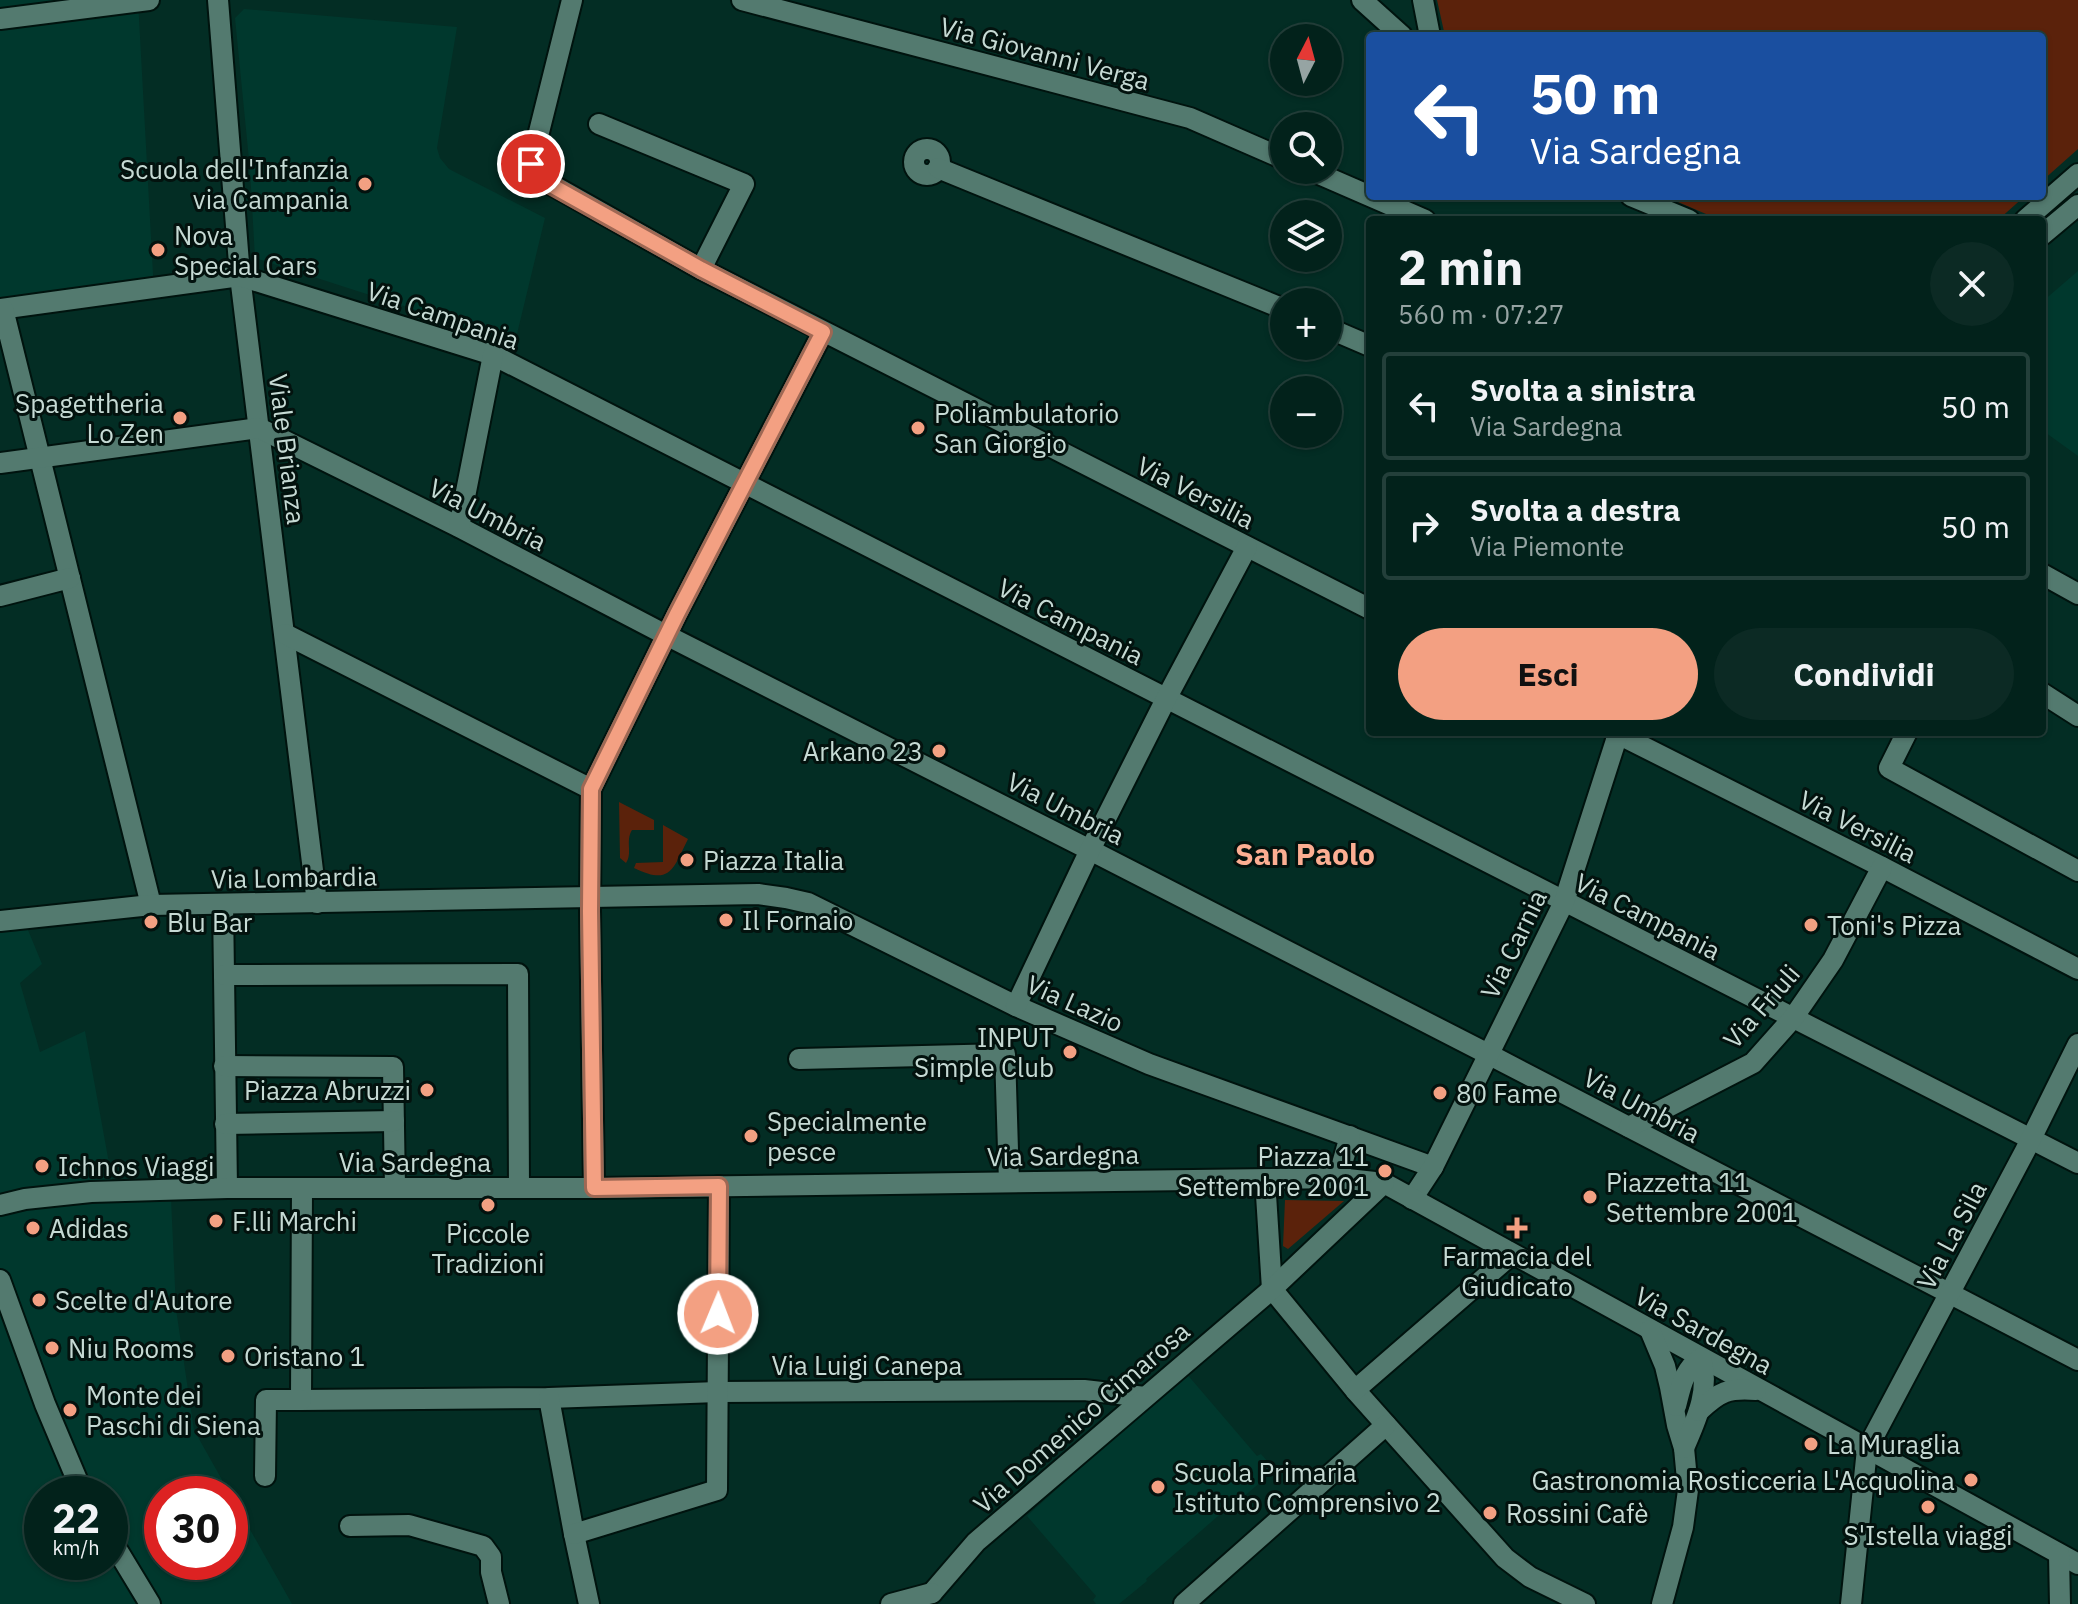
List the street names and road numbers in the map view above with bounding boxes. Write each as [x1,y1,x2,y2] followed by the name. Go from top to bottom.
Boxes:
[936,9,1154,97] street label: Via Giovanni Verga
[362,273,524,357] street label: Via Campania
[262,372,314,526] street label: Viale Brianza
[1131,448,1261,536] street label: Via Versilia
[423,470,553,558] street label: Via Umbria
[992,570,1150,672] street label: Via Campania
[1001,764,1131,852] street label: Via Umbria
[1793,782,1923,870] street label: Via Versilia
[211,859,377,895] street label: Via Lombardia
[1569,865,1727,967] street label: Via Campania
[1472,884,1554,1004] street label: Via Carnia
[1715,957,1807,1055] street label: Via Friuli
[1021,967,1129,1039] street label: Via Lazio
[1578,1060,1706,1150] street label: Via Umbria
[986,1137,1140,1173] street label: Via Sardegna
[339,1145,491,1179] street label: Via Sardegna
[1908,1175,1994,1295] street label: Via La Sila
[1629,1278,1779,1382] street label: Via Sardegna
[966,1314,1196,1520] street label: Via Domenico Cimarosa
[772,1348,963,1382] street label: Via Luigi Canepa

